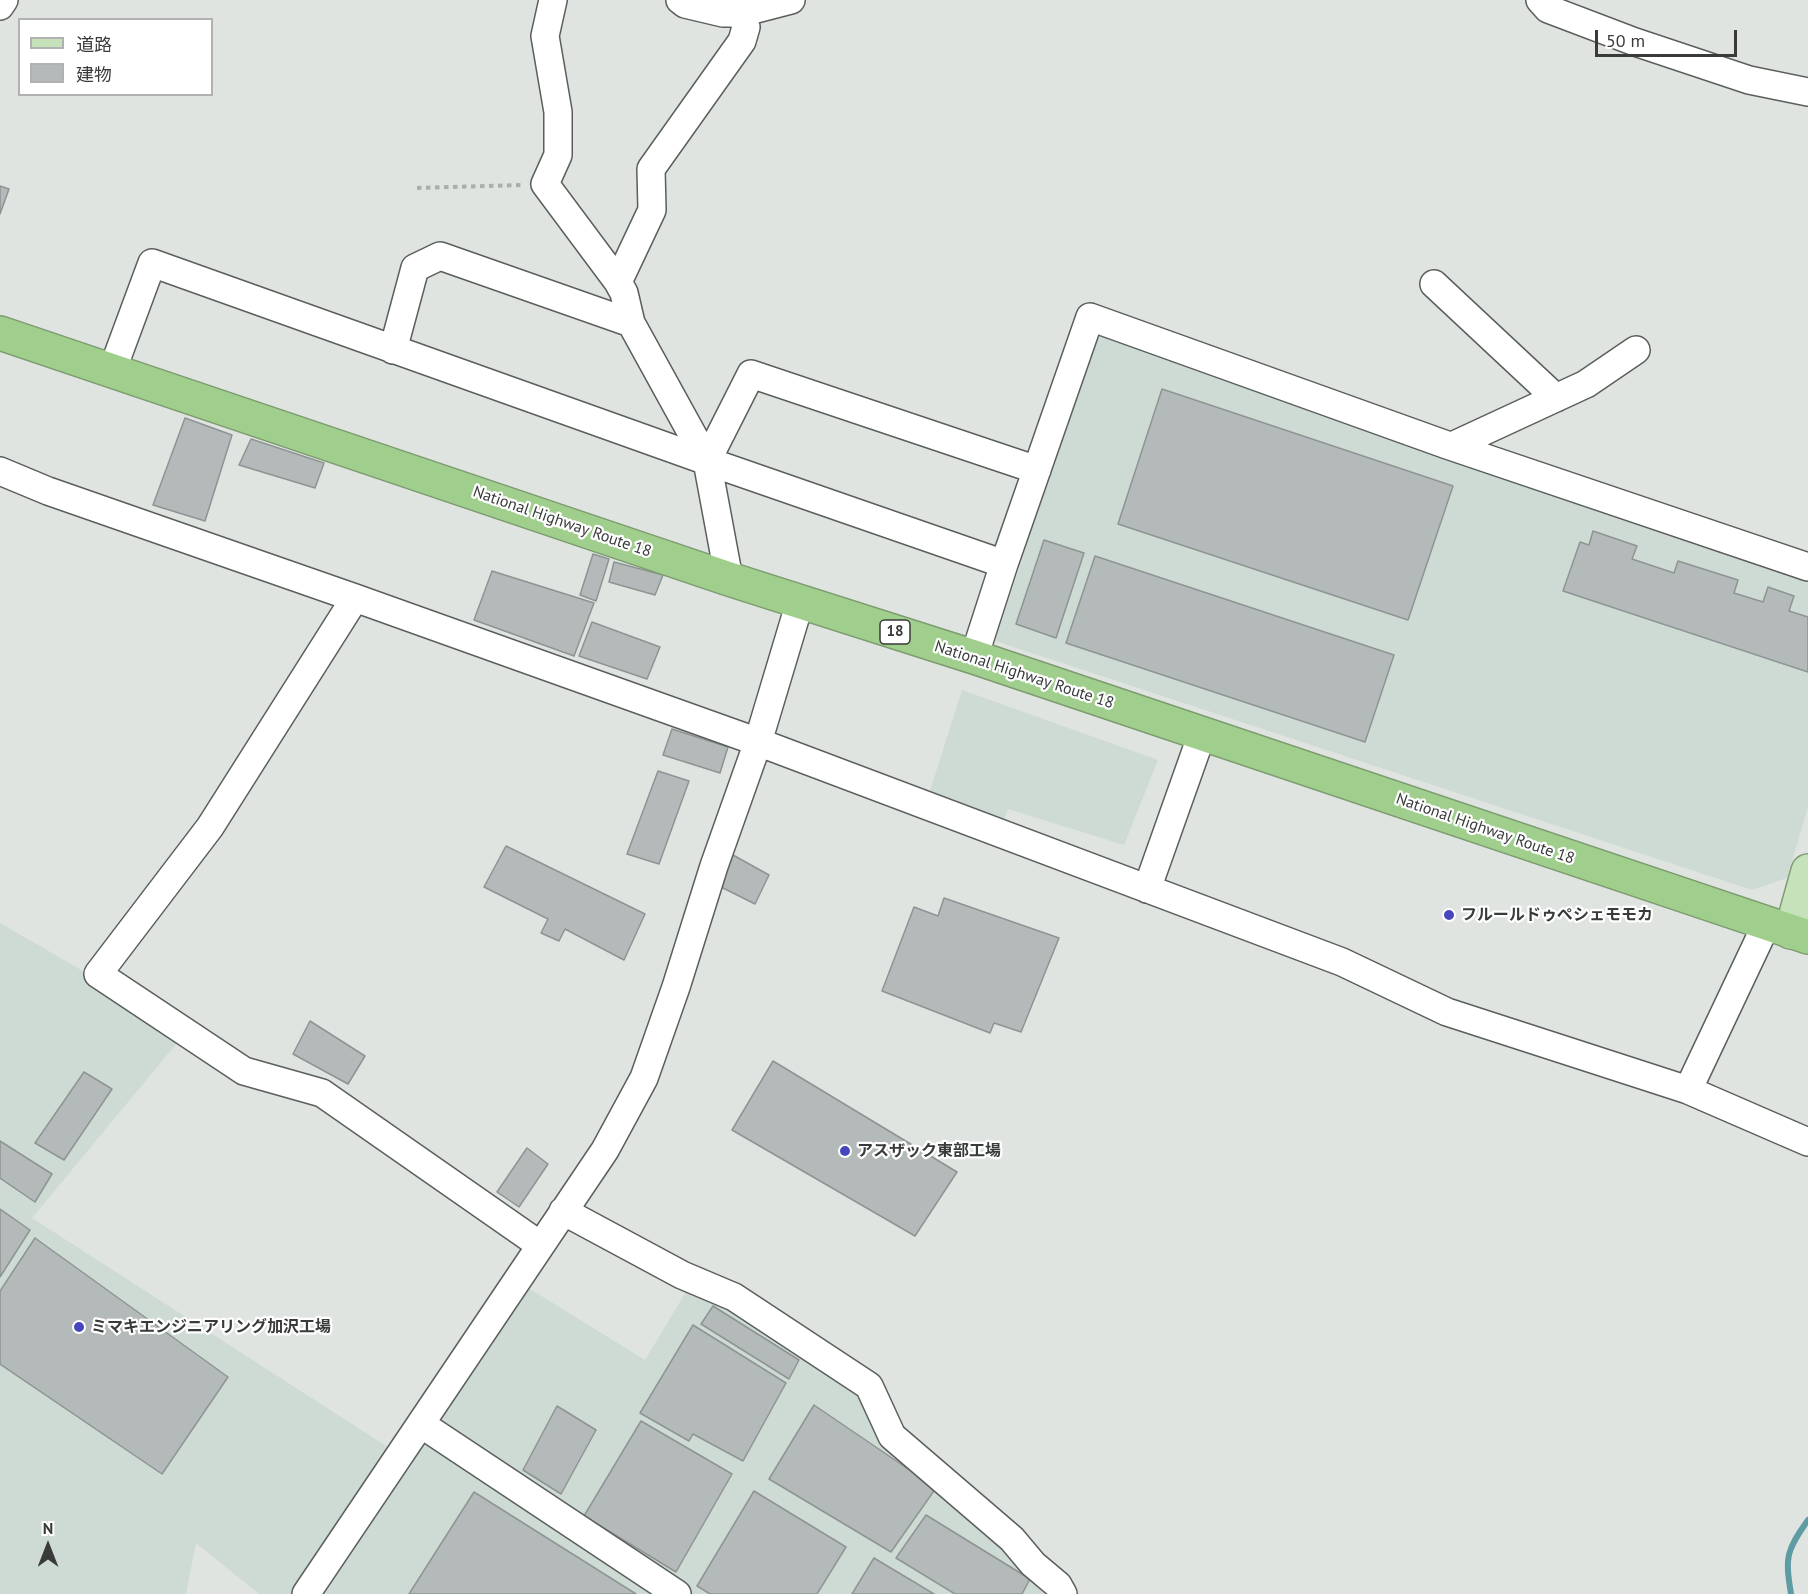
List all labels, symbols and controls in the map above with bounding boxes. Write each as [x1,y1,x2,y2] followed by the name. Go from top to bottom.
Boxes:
[18,18,213,96] legend
[1598,18,1740,56] scale bar
[1606,29,1645,52] text: 50 m
[76,33,112,56] text: 道路
[76,63,112,86] text: 建物
[470,482,654,562] street label: National Highway Route 18
[880,620,910,644] road number: 18
[932,637,1116,713] street label: National Highway Route 18
[1393,789,1577,869] street label: National Highway Route 18
[1461,905,1653,925] place label: フルールドゥぺシェモモカ
[1442,908,1456,922] marker: フルールドゥぺシェモモカ
[857,1141,1001,1161] place label: アスザック東部工場
[838,1144,852,1158] marker: アスザック東部工場
[91,1317,331,1337] place label: ミマキエンジニアリング加沢工場
[72,1320,86,1334] marker: ミマキエンジニアリング加沢工場
[18,1516,78,1576] north arrow
[43,1518,53,1538] text: N

